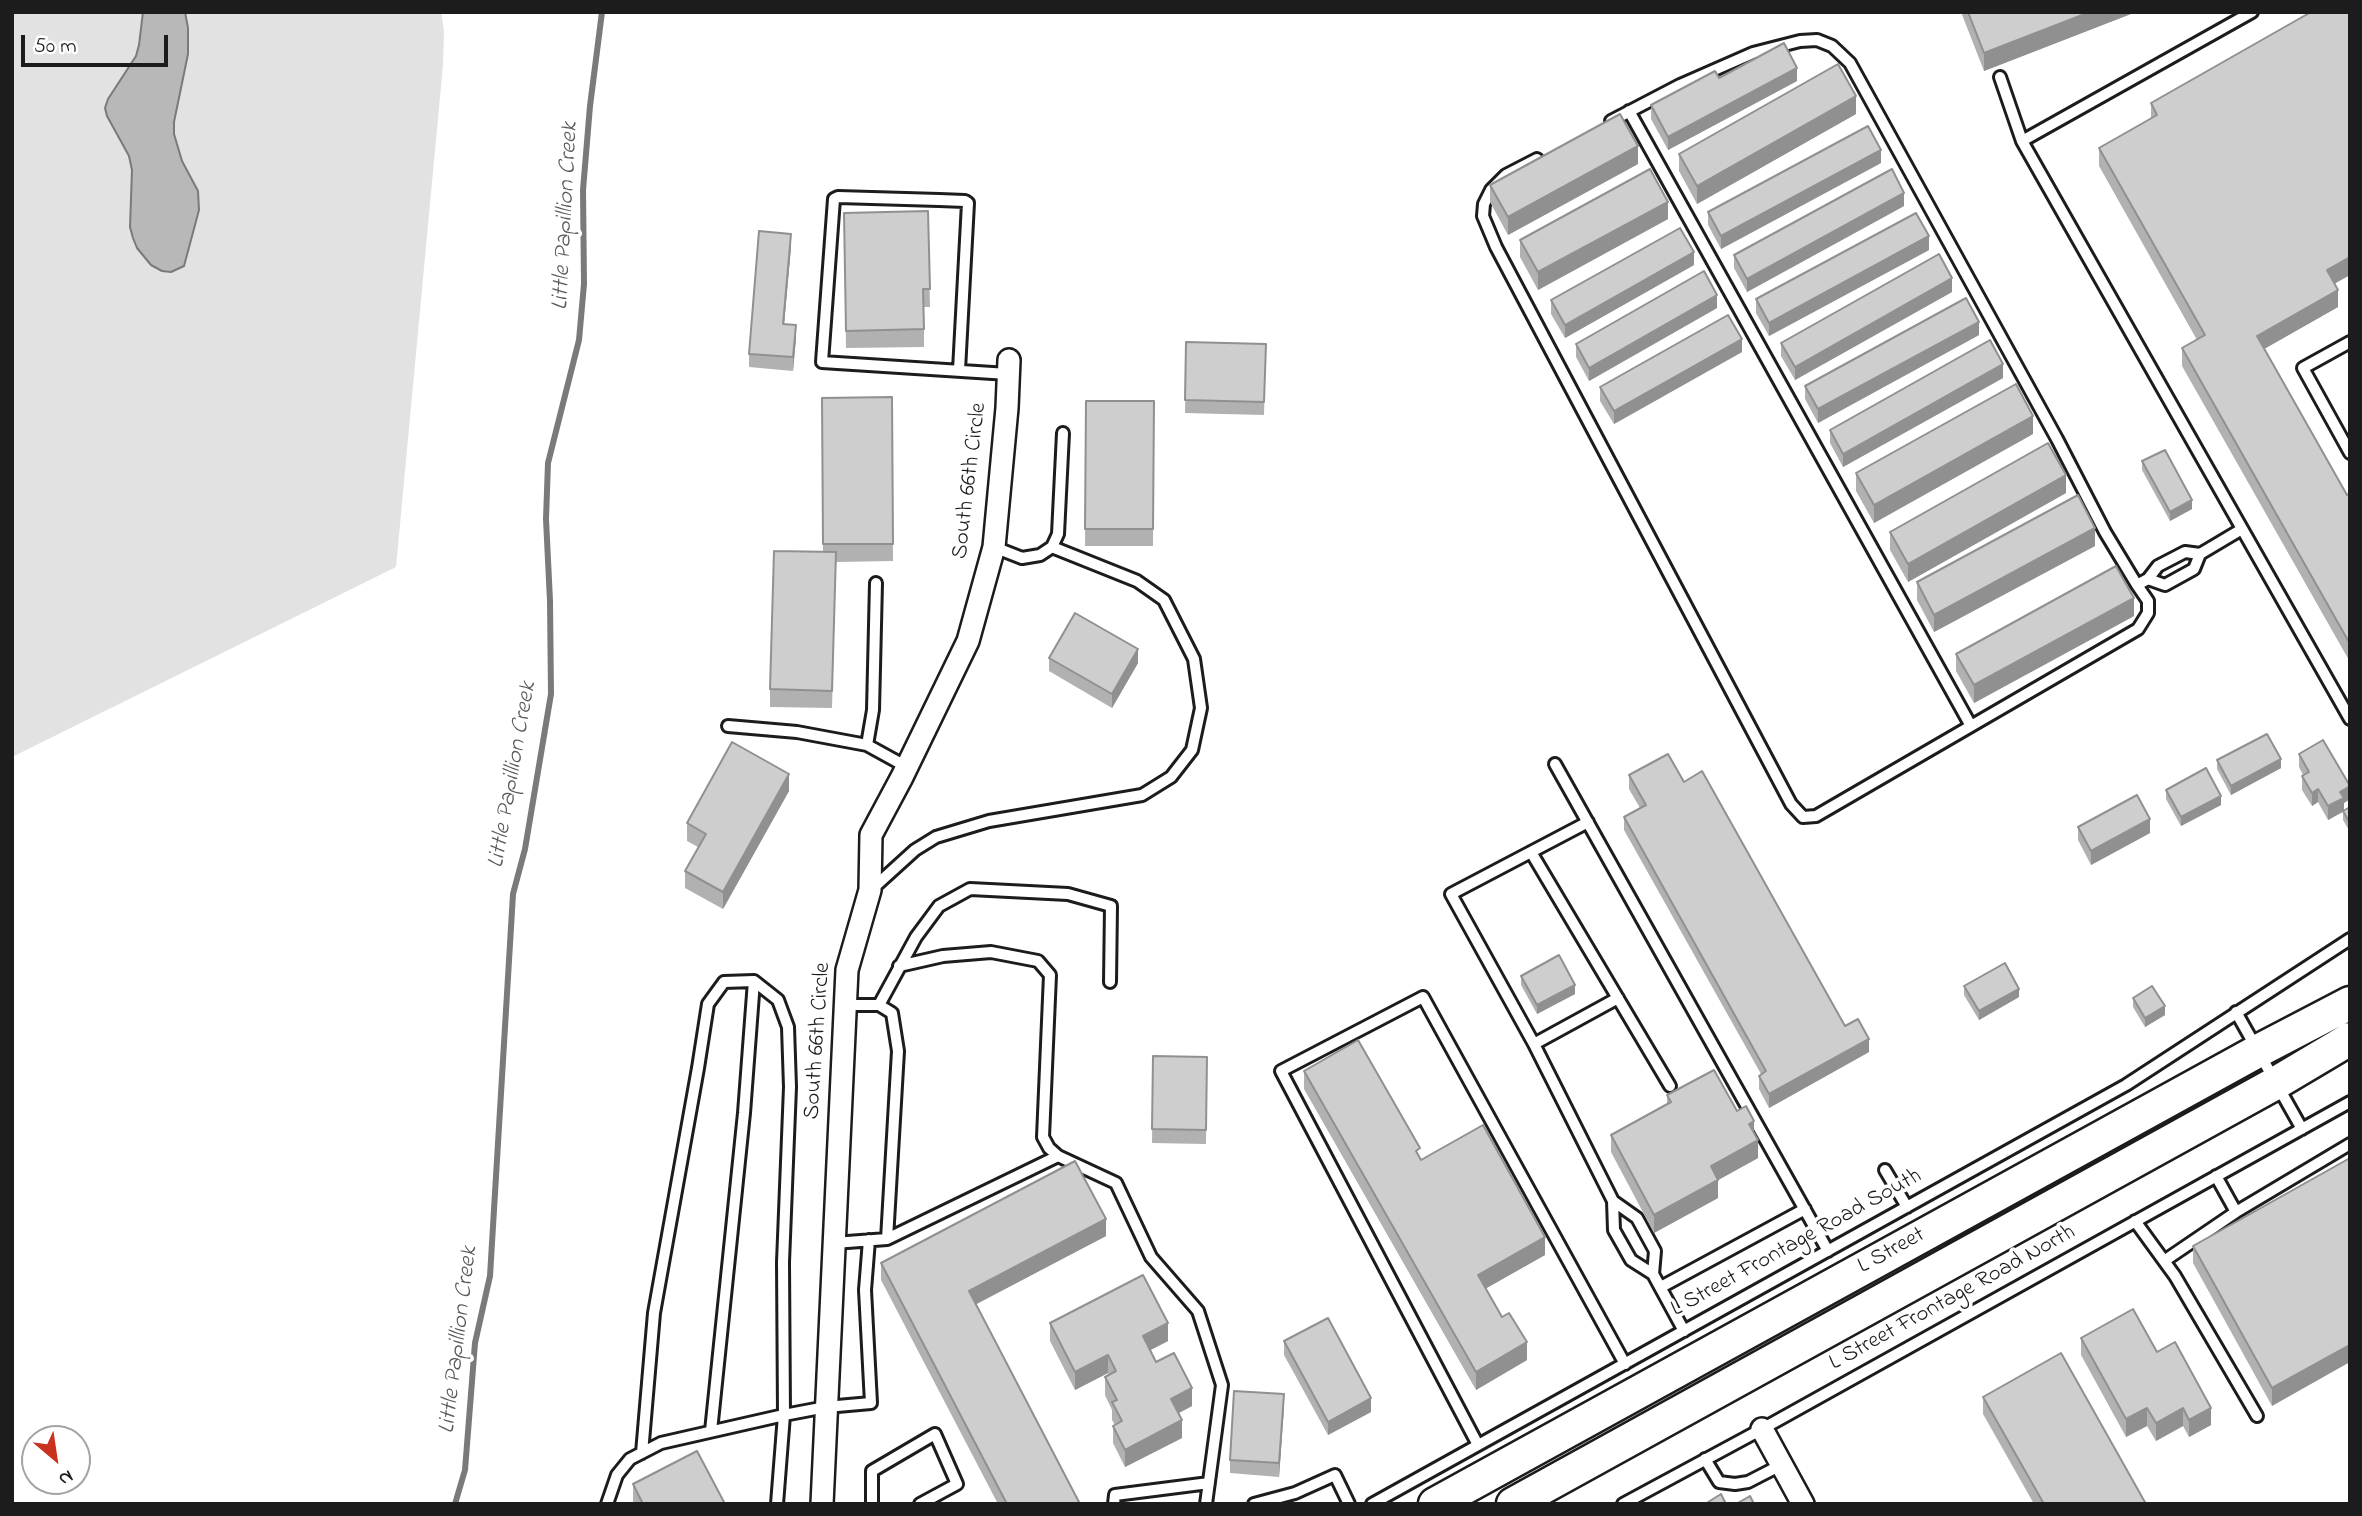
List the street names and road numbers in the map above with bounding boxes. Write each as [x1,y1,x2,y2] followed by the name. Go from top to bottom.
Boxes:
[948,401,994,561] street label: South 66th Circle
[800,962,838,1120] street label: South 66th Circle
[1667,1164,1927,1324] street label: L Street Frontage Road South
[1825,1220,2081,1378] street label: L Street Frontage Road North
[1854,1222,1930,1282] street label: L Street

